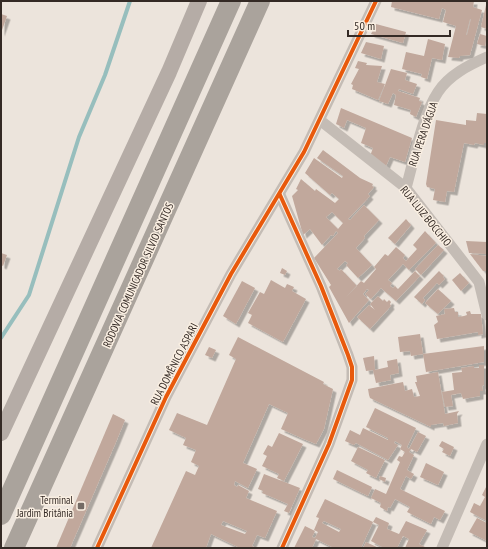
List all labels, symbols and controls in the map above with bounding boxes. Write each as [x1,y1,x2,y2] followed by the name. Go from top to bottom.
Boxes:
[348,12,450,38] scale bar
[354,18,375,33] text: 50 m
[405,99,441,168] street label: RUA PERA D'ÁGUA
[397,183,455,249] street label: RUA LUIZ BOCCHIO
[100,200,176,349] street label: RODOVIA COMUNICADOR SILVIO SANTOS
[147,321,201,407] street label: RUA DOMÊNICO ASPARI
[16,493,73,520] place label: Terminal Jardim Britânia
[76,501,86,511] marker: Terminal Jardim Britânia

